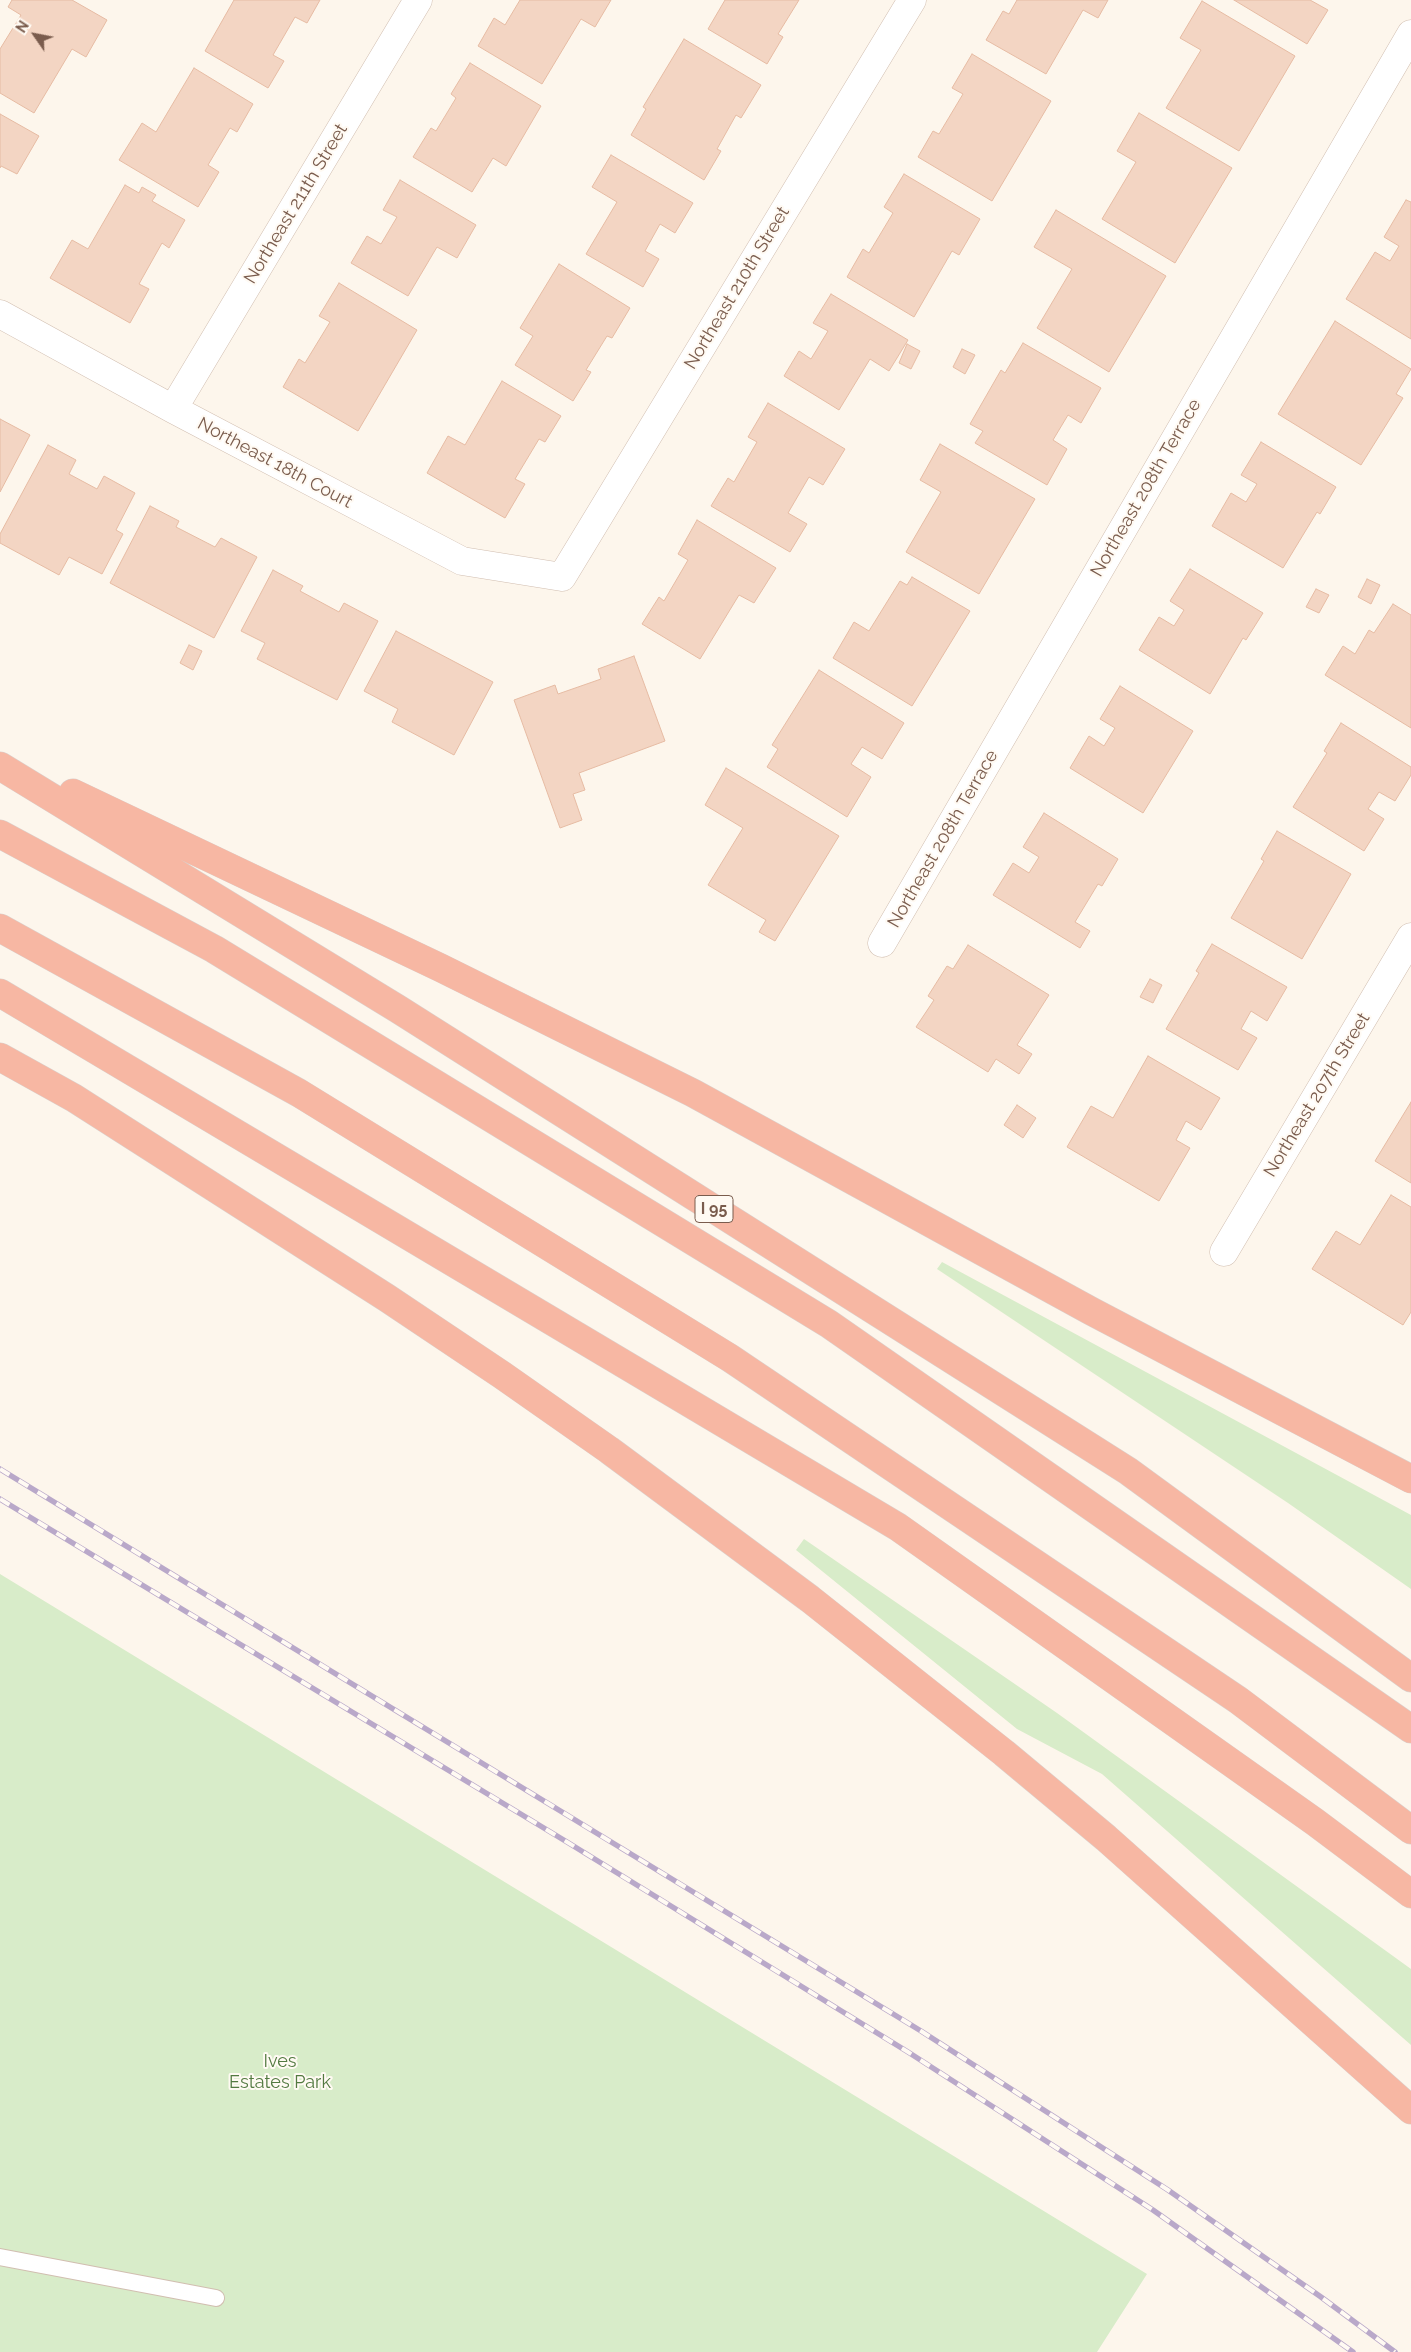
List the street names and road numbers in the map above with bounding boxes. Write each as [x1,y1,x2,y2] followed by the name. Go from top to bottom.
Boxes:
[240,120,352,288] street label: Northeast 211th Street
[680,203,794,373] street label: Northeast 210th Street
[1086,395,1206,581] street label: Northeast 208th Terrace
[194,413,356,513] street label: Northeast 18th Court
[883,746,1003,932] street label: Northeast 208th Terrace
[1259,1009,1375,1181] street label: Northeast 207th Street
[695,1196,733,1222] road number: I 95

